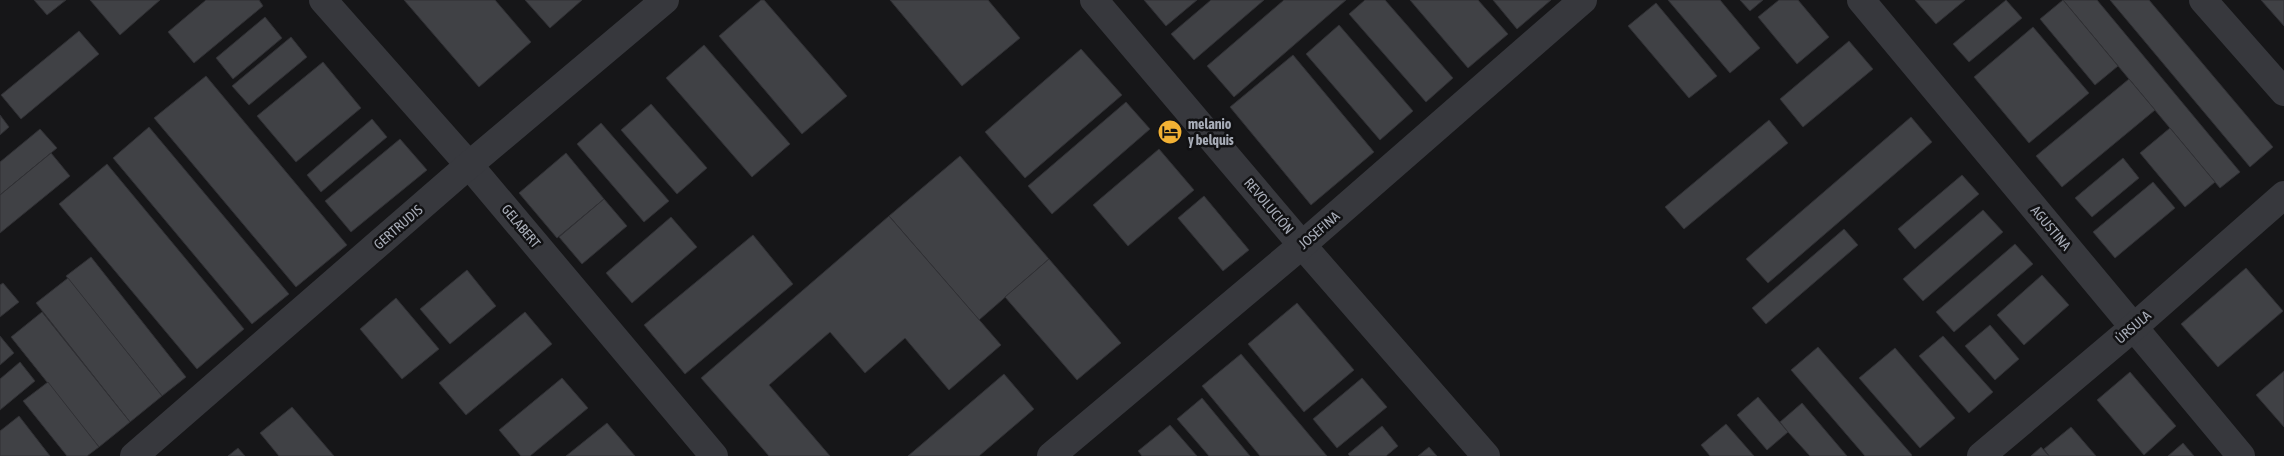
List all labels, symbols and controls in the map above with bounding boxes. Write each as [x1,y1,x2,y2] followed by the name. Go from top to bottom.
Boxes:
[1188,116,1234,148] place label: melanio y belquis
[1157,119,1183,145] hotel icon: melanio y belquis
[1241,175,1297,237] street label: REVOLUCIÓN
[498,201,544,251] street label: GELABERT
[370,202,426,252] street label: GERTRUDIS
[2028,202,2074,254] street label: AGUSTINA
[1295,208,1343,252] street label: JOSEFINA
[2112,307,2154,347] street label: ÚRSULA

